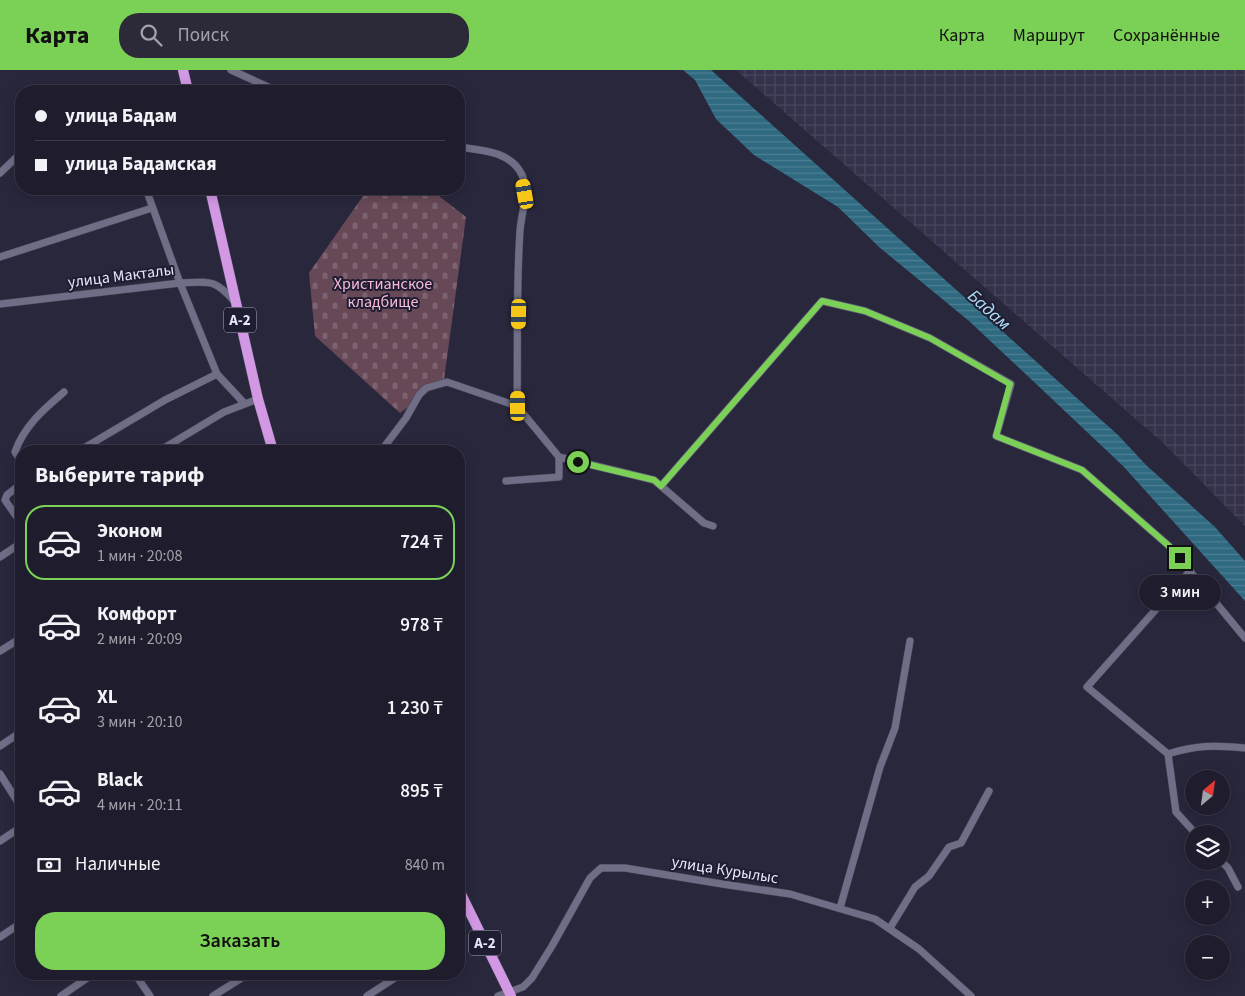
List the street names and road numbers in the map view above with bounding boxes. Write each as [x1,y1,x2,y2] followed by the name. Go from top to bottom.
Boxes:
[67,259,175,293] street label: улица Макталы
[224,308,256,332] road number: A-2
[670,851,780,889] street label: улица Курылыс
[469,930,501,956] road number: A-2

